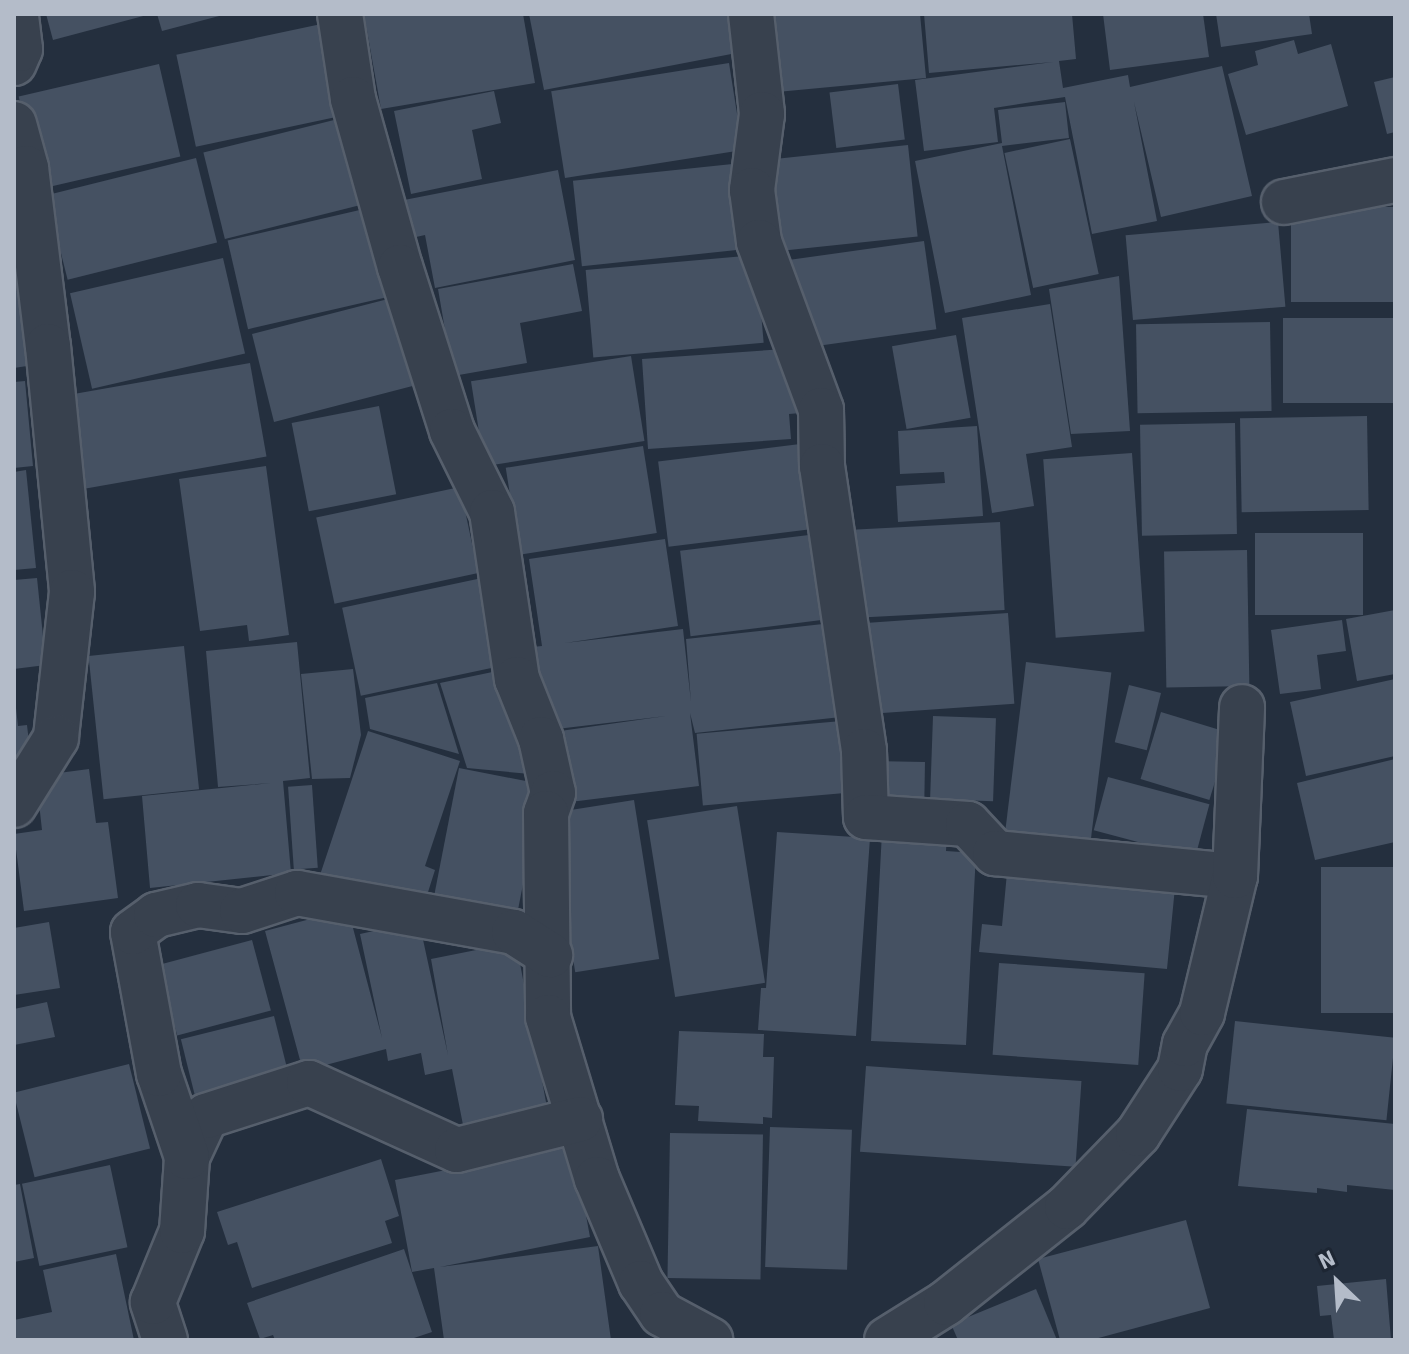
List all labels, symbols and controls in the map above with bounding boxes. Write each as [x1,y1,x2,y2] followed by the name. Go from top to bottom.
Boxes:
[1297,1242,1377,1322] north arrow
[1314,1244,1339,1275] text: N

